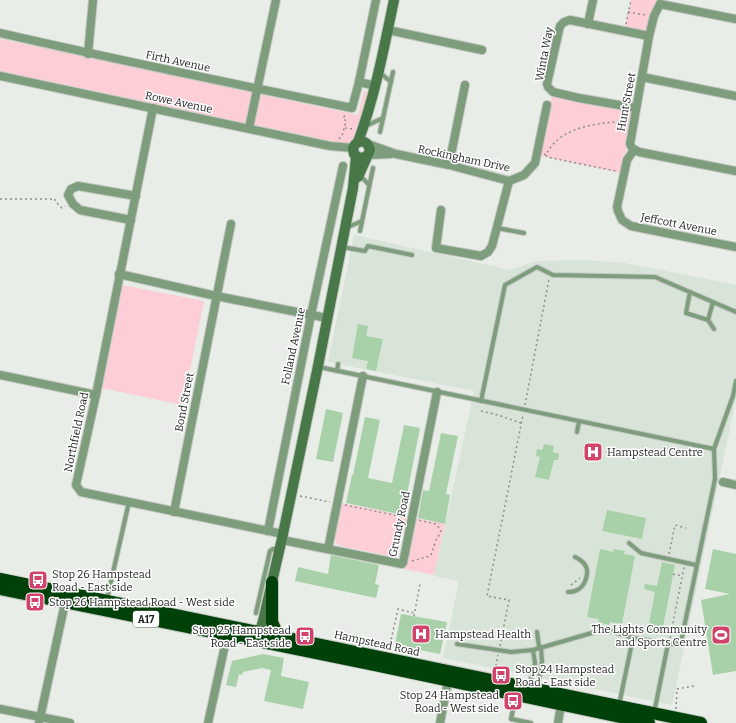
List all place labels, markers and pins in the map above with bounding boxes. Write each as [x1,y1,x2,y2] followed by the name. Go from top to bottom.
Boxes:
[582,441,604,463] hospital icon: Hampstead Centre
[607,446,703,459] place label: Hampstead Centre
[52,568,152,594] place label: Stop 26 Hampstead Road - East side
[27,569,49,591] bus stop icon: Stop 26 Hampstead Road - East side
[24,591,46,613] bus stop icon: Stop 26 Hampstead Road - West side
[49,596,235,609] place label: Stop 26 Hampstead Road - West side
[410,623,432,645] hospital icon: Hampstead Health
[591,623,707,649] place label: The Lights Community and Sports Centre
[192,624,291,650] place label: Stop 25 Hampstead Road - East side
[710,624,732,646] sports icon: The Lights Community and Sports Centre
[294,625,316,647] bus stop icon: Stop 25 Hampstead Road - East side
[435,628,531,641] place label: Hampstead Health
[515,663,615,689] place label: Stop 24 Hampstead Road - East side
[490,664,512,686] bus stop icon: Stop 24 Hampstead Road - East side
[400,689,499,715] place label: Stop 24 Hampstead Road - West side
[502,690,524,712] bus stop icon: Stop 24 Hampstead Road - West side

